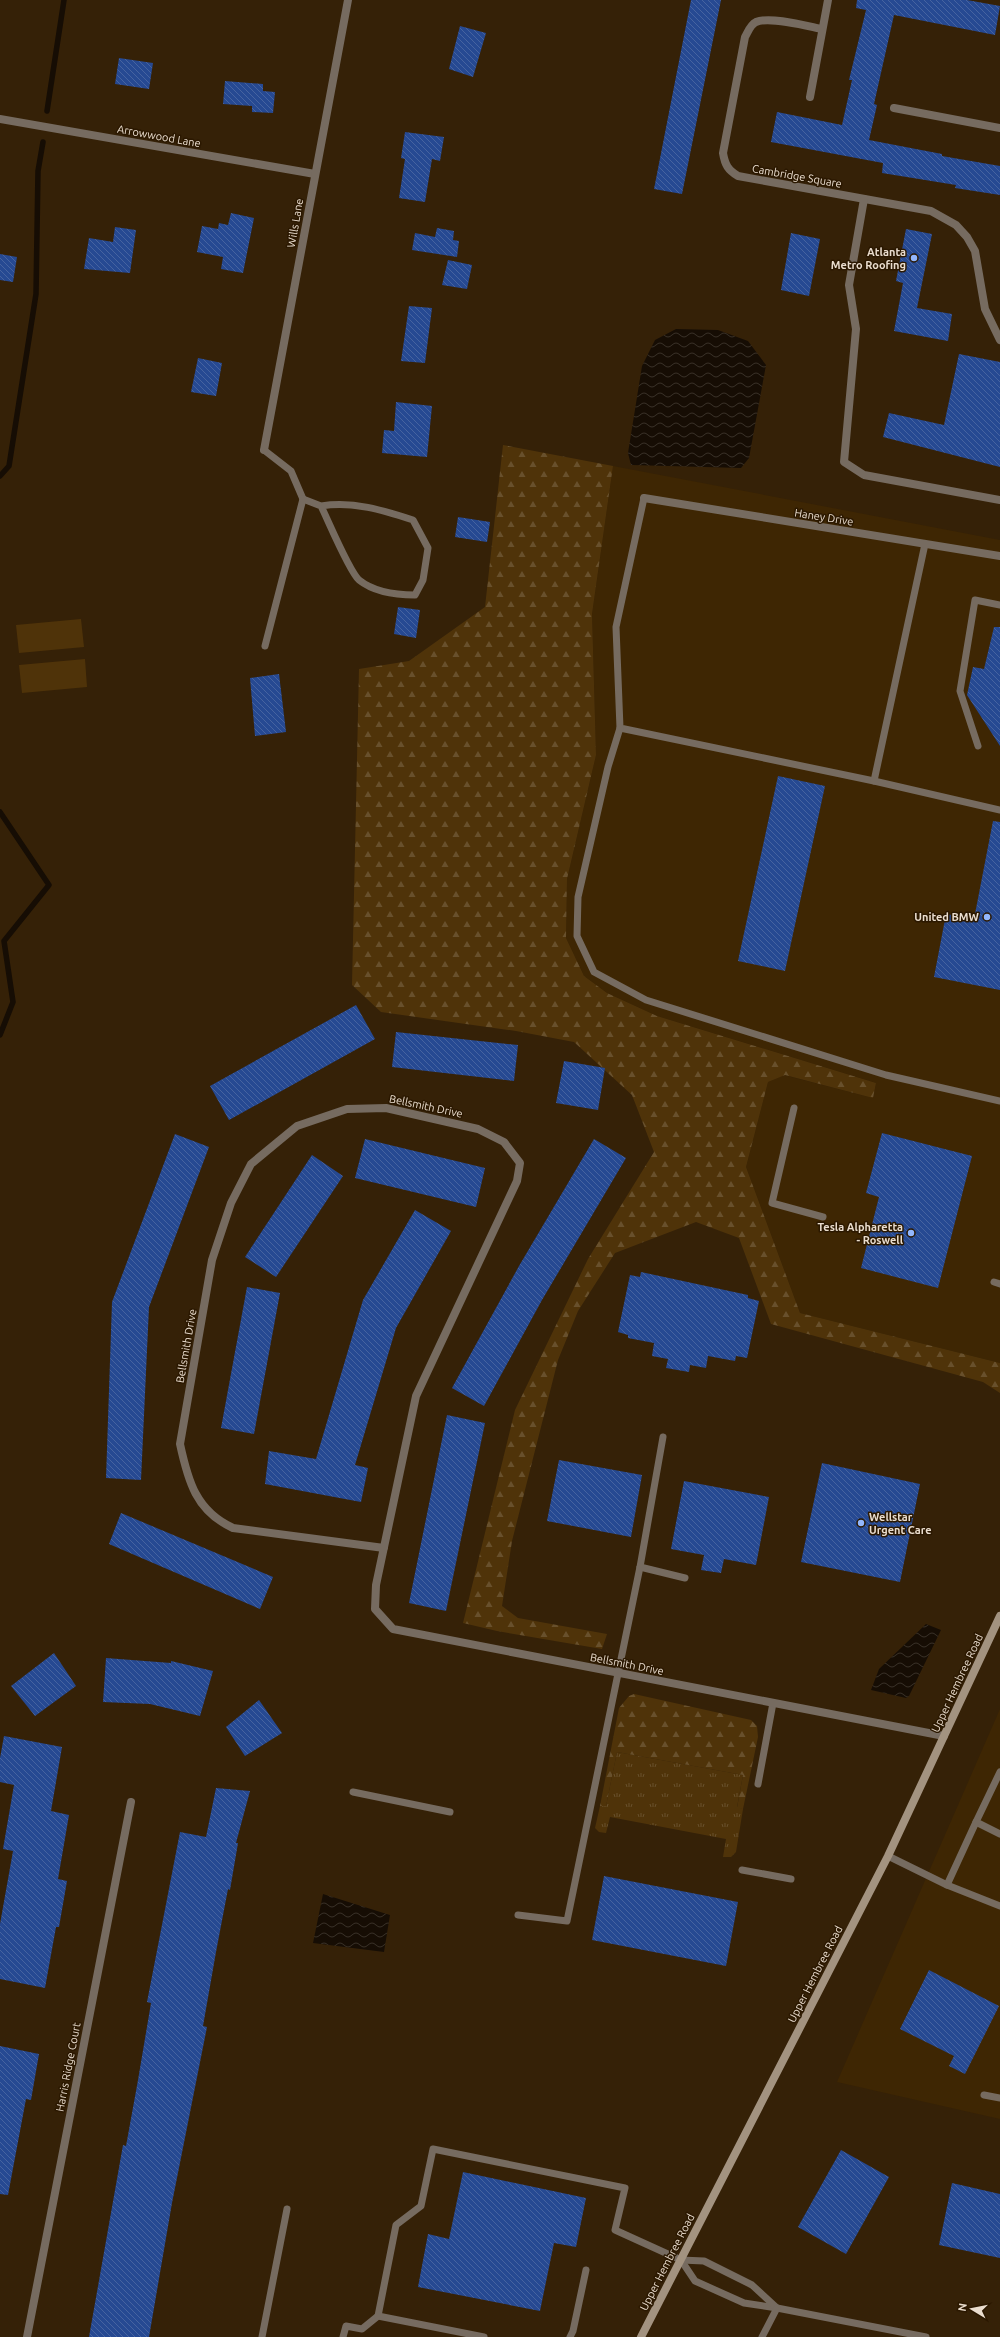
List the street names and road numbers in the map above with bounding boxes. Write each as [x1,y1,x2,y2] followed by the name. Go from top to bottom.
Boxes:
[116,123,202,149] street label: Arrowwood Lane
[751,162,843,190] street label: Cambridge Square
[285,197,305,249] street label: Wills Lane
[794,506,854,528] street label: Haney Drive
[388,1092,464,1120] street label: Bellsmith Drive
[174,1308,198,1384] street label: Bellsmith Drive
[929,1632,985,1734] street label: Upper Hembree Road
[589,1651,665,1677] street label: Bellsmith Drive
[785,1924,845,2024] street label: Upper Hembree Road
[53,2021,83,2113] street label: Harris Ridge Court
[637,2212,697,2312] street label: Upper Hembree Road

